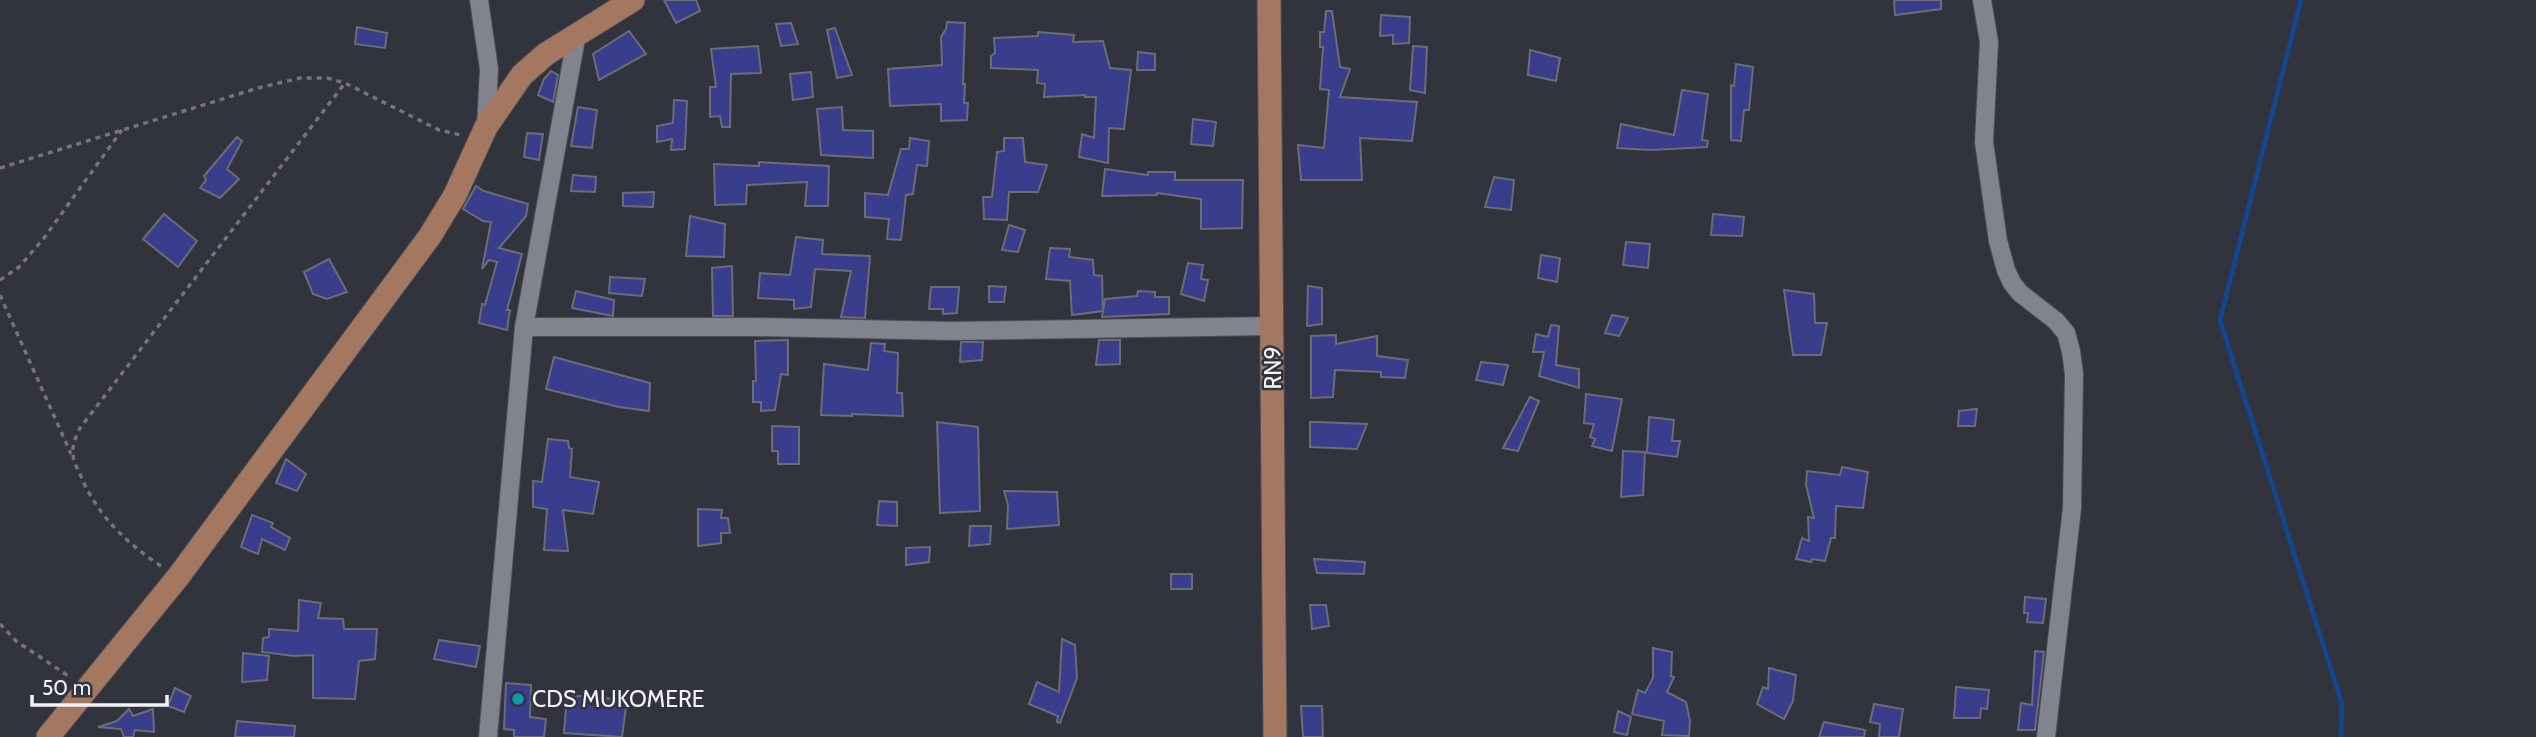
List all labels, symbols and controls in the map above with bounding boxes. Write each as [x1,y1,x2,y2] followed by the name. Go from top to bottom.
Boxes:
[1259,346,1287,390] street label: RN9
[32,664,166,708] scale bar
[42,675,91,700] text: 50 m
[532,685,705,713] place label: CDS MUKOMERE
[510,691,526,707] marker: CDS MUKOMERE

